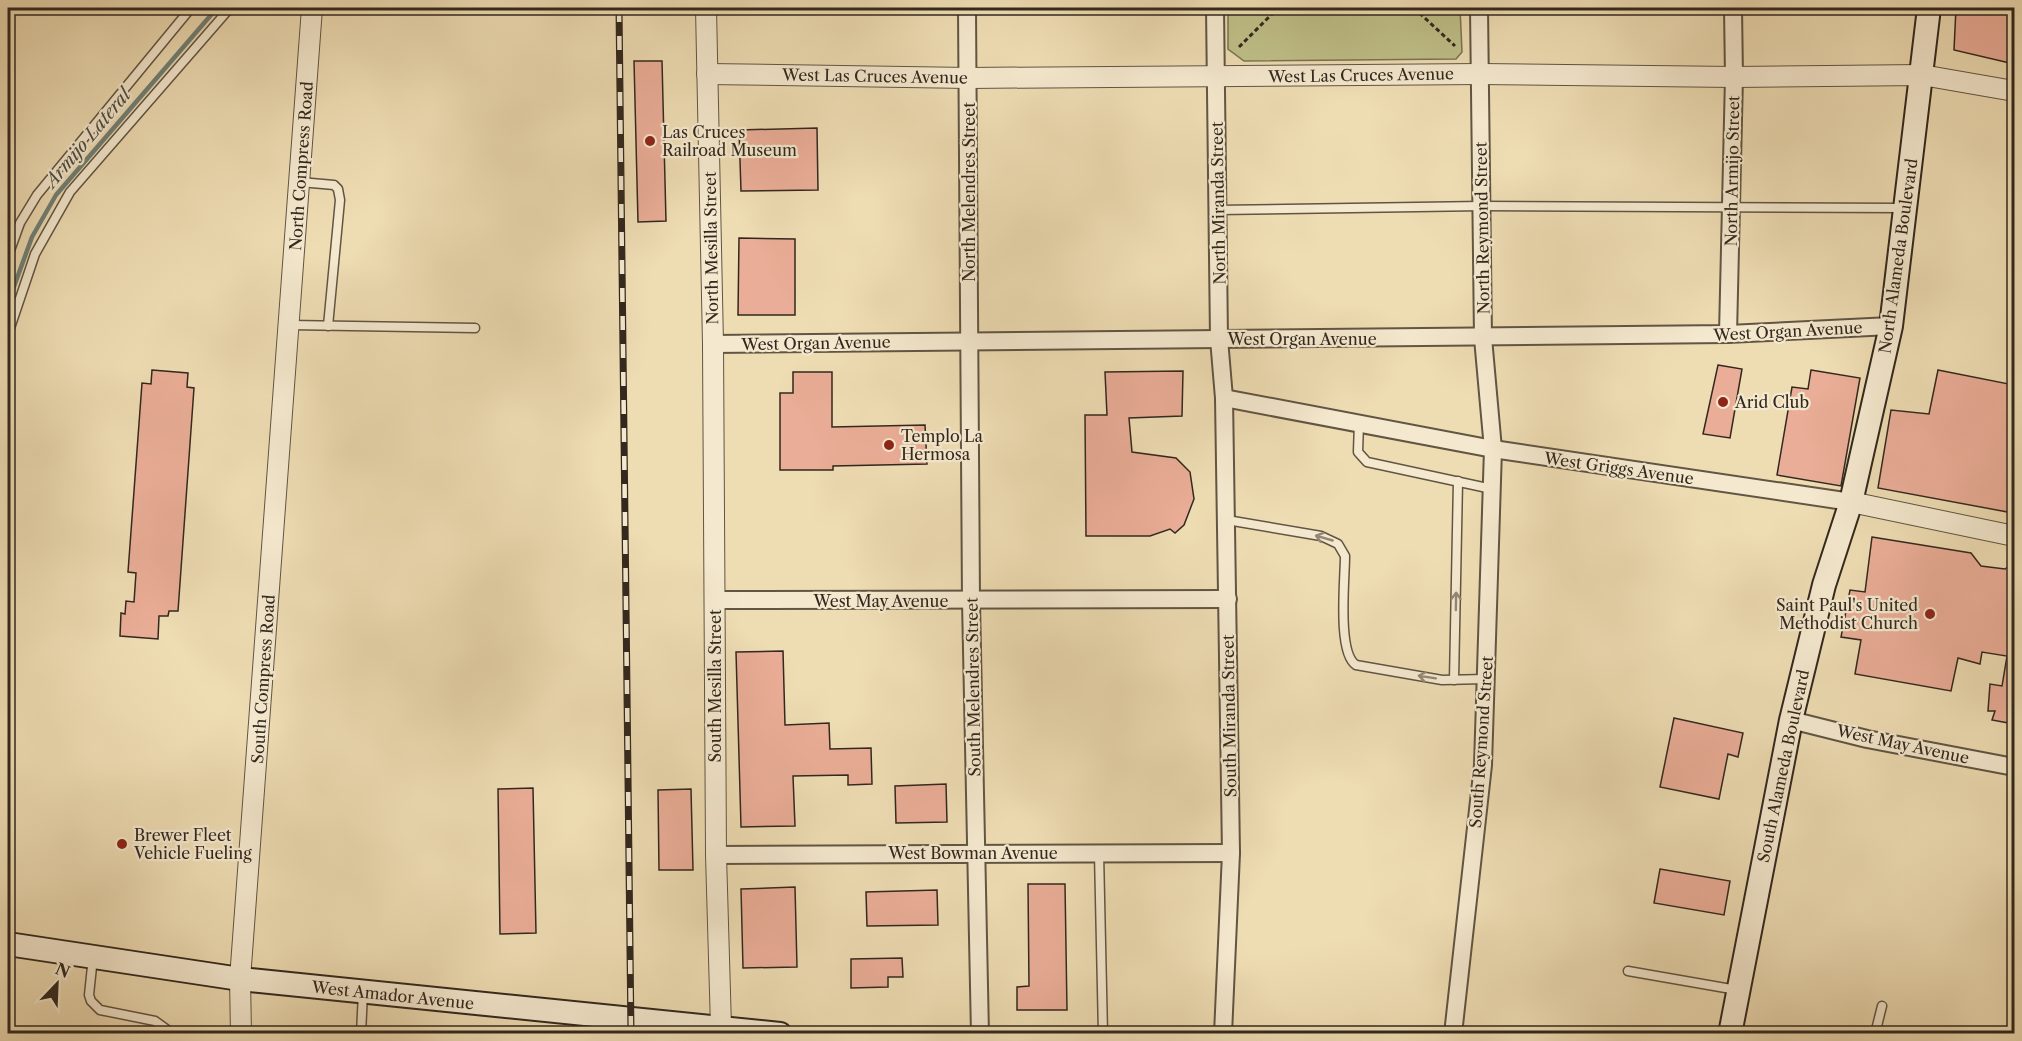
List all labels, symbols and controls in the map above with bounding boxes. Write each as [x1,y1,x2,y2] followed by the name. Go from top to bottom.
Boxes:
[1267,63,1454,87] street label: West Las Cruces Avenue
[781,64,968,88] street label: West Las Cruces Avenue
[285,81,317,251] street label: North Compress Road
[38,82,137,194] water label: Armijo Lateral
[1721,95,1743,247] street label: North Armijo Street
[959,102,979,282] street label: North Melendres Street
[1207,121,1229,285] street label: North Miranda Street
[662,122,797,160] place label: Las Cruces Railroad Museum
[643,134,657,148] marker: Las Cruces Railroad Museum
[1470,141,1494,314] street label: North Reymond Street
[1874,157,1922,355] street label: North Alameda Boulevard
[700,171,722,325] street label: North Mesilla Street
[1712,317,1863,345] street label: West Organ Avenue
[1226,329,1377,349] street label: West Organ Avenue
[740,332,891,354] street label: West Organ Avenue
[1734,392,1809,412] place label: Arid Club
[1716,395,1730,409] marker: Arid Club
[901,426,983,464] place label: Templo La Hermosa
[882,438,896,452] marker: Templo La Hermosa
[1542,447,1695,488] street label: West Griggs Avenue
[1315,532,1334,543] one-way arrow
[813,591,948,611] street label: West May Avenue
[1451,591,1462,611] one-way arrow
[247,594,279,764] street label: South Compress Road
[1776,595,1918,633] place label: Saint Paul's United Methodist Church
[961,597,985,777] street label: South Melendres Street
[1923,607,1937,621] marker: Saint Paul's United Methodist Church
[705,609,725,763] street label: South Mesilla Street
[1218,634,1240,798] street label: South Miranda Street
[1465,655,1497,829] street label: South Reymond Street
[1753,667,1813,864] street label: South Alameda Boulevard
[1418,672,1438,683] one-way arrow
[1834,720,1971,768] street label: West May Avenue
[133,825,252,863] place label: Brewer Fleet Vehicle Fueling
[115,837,129,851] marker: Brewer Fleet Vehicle Fueling
[887,843,1058,863] street label: West Bowman Avenue
[27,954,87,1014] north arrow
[53,958,73,982] text: N
[310,976,475,1013] street label: West Amador Avenue

